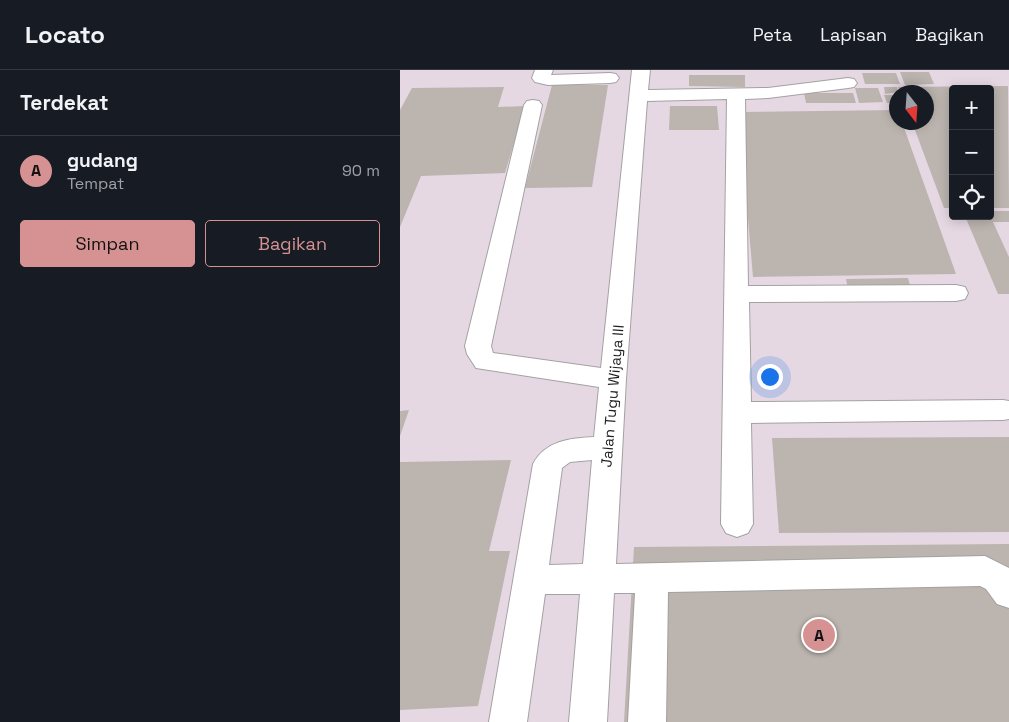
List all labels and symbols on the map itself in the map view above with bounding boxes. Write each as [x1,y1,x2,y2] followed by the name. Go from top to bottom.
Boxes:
[889,85,934,130] north arrow
[596,324,628,468] street label: Jalan Tugu Wijaya III
[757,364,783,390] your location
[803,616,835,654] pin: A

